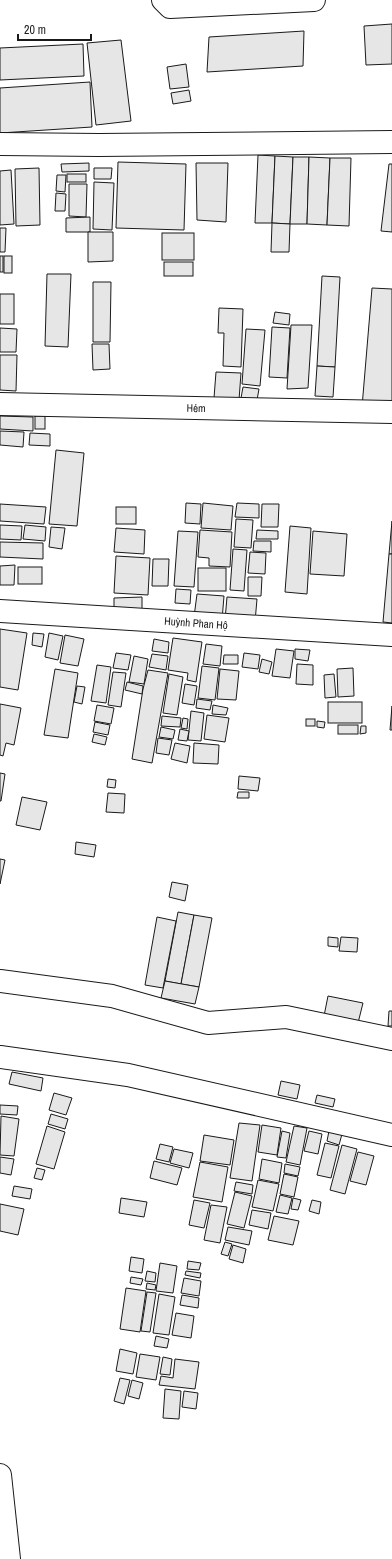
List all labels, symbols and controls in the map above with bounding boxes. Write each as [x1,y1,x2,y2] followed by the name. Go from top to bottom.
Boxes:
[18,16,91,42] scale bar
[24,22,46,38] text: 20 m
[186,401,206,415] street label: Hẻm
[164,614,228,632] street label: Huỳnh Phan Hộ

